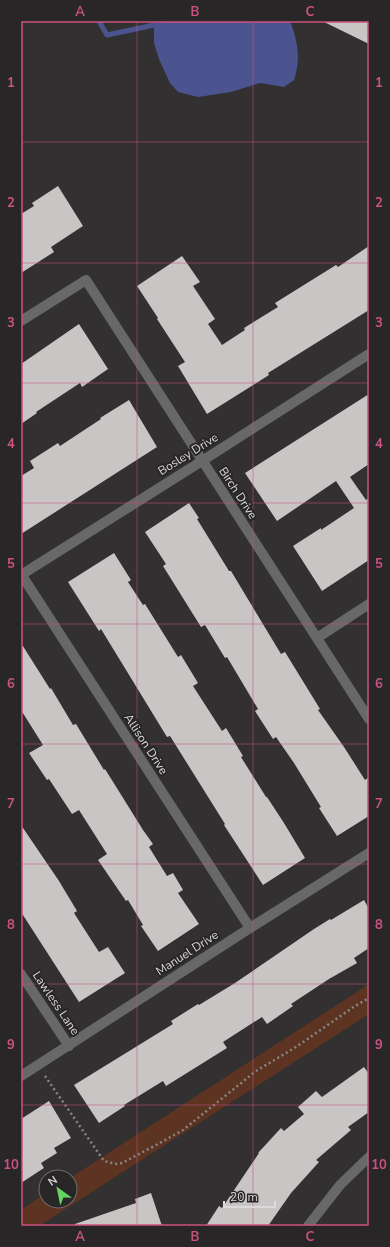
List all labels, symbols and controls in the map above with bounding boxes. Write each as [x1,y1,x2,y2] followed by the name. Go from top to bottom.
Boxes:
[75,3,85,21] text: A
[191,3,200,21] text: B
[306,3,315,21] text: C
[7,74,15,92] text: 1
[375,74,383,92] text: 1
[7,194,15,212] text: 2
[375,194,383,212] text: 2
[7,314,15,332] text: 3
[375,314,383,332] text: 3
[155,429,221,479] street label: Bosley Drive
[7,435,15,453] text: 4
[375,435,383,453] text: 4
[215,464,261,522] street label: Birch Drive
[7,555,15,573] text: 5
[375,555,383,573] text: 5
[7,675,15,693] text: 6
[375,675,383,693] text: 6
[120,711,172,777] street label: Allison Drive
[7,795,15,813] text: 7
[375,795,383,813] text: 7
[7,916,15,934] text: 8
[375,916,383,934] text: 8
[153,927,221,979] street label: Manuel Drive
[29,968,83,1038] street label: Lawless Lane
[7,1036,15,1054] text: 9
[375,1036,383,1054] text: 9
[3,1156,19,1174] text: 10
[371,1156,387,1174] text: 10
[38,1169,78,1209] north arrow
[45,1173,60,1190] text: N
[224,1183,275,1209] scale bar
[230,1189,258,1205] text: 20 m
[75,1228,85,1246] text: A
[191,1228,200,1246] text: B
[306,1228,315,1246] text: C

